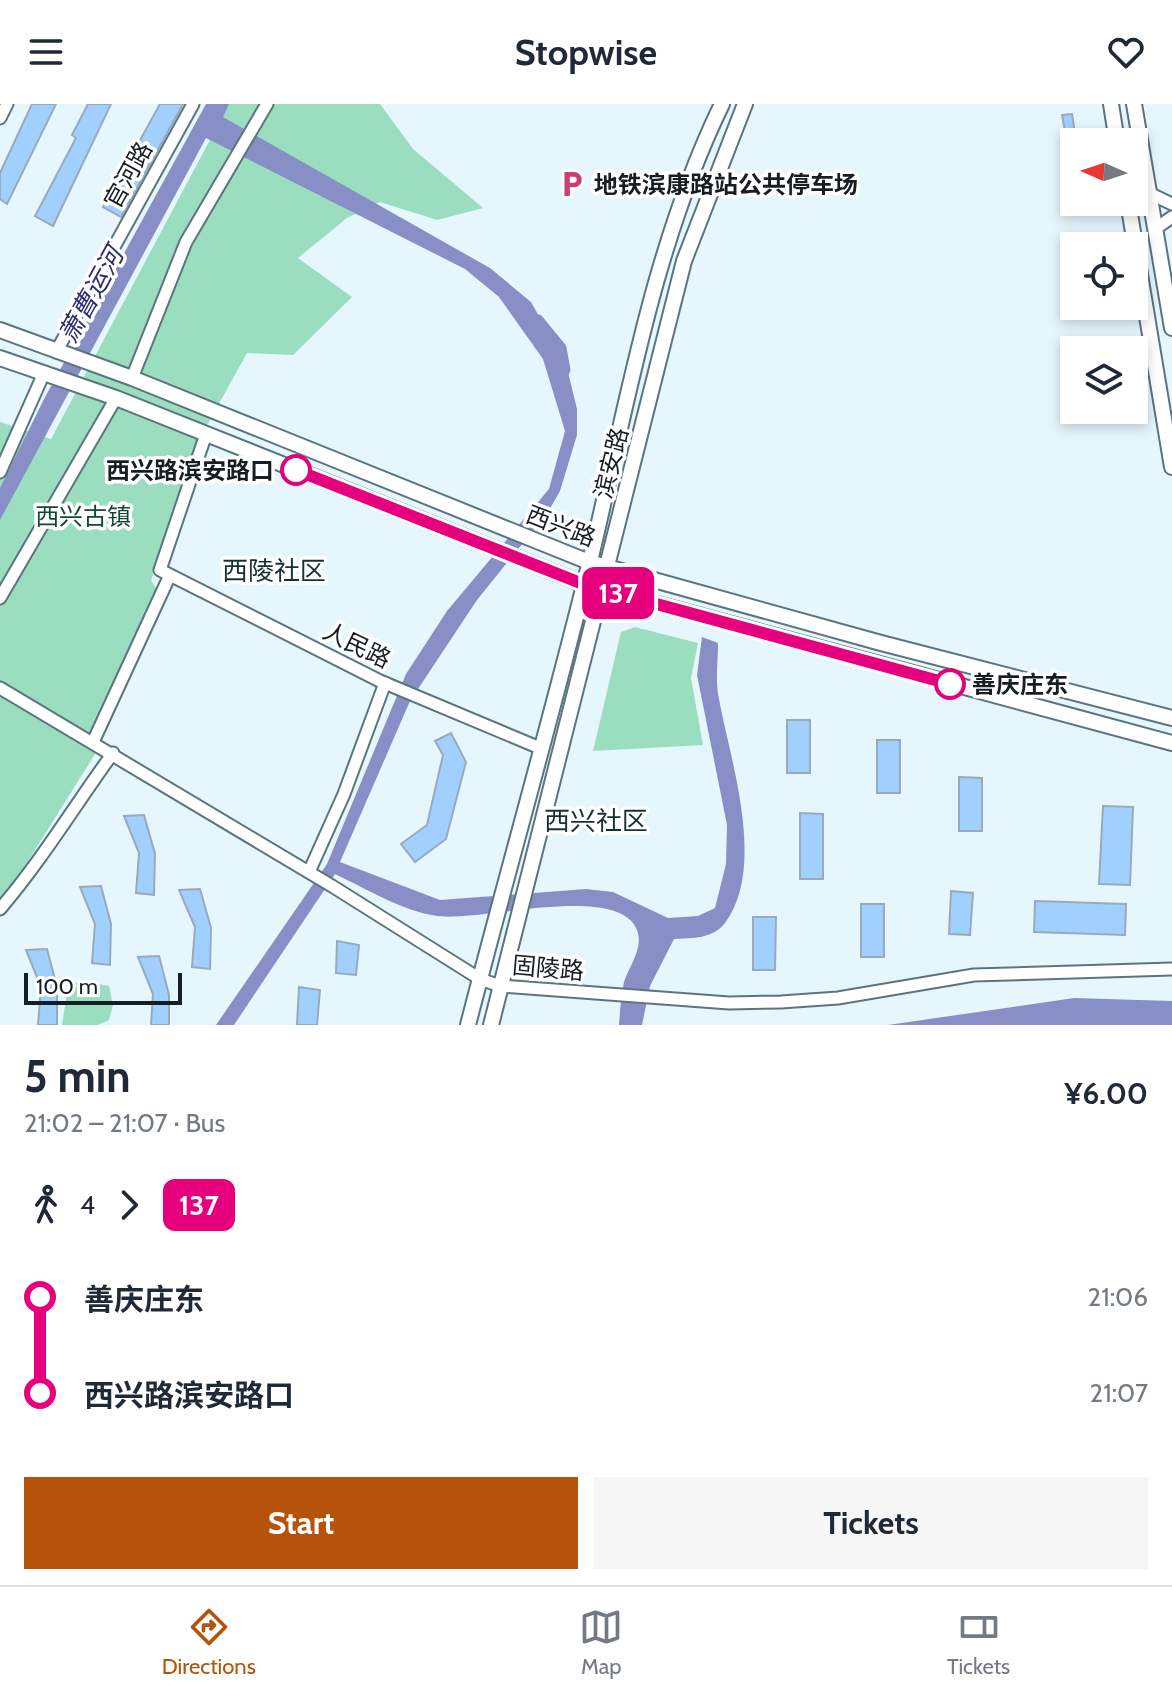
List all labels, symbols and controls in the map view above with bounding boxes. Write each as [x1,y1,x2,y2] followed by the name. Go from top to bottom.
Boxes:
[24,30,68,74] icon: menu
[515,30,657,74] text: Stopwise
[1104,30,1148,74] icon: heart
[1060,128,1148,216] north arrow
[1060,128,1148,424] map controls
[98,136,158,214] street label: 官河路
[557,169,587,199] parking icon: 地铁滨康路站公共停车场
[594,170,858,199] place label: 地铁滨康路站公共停车场
[1060,232,1148,320] button: locate
[52,237,133,348] water label: 萧曹运河
[1060,336,1148,424] button: layers
[588,425,634,501] street label: 滨安路
[281,455,311,485] marker: 西兴路滨安路口
[106,456,274,485] place label: 西兴路滨安路口
[522,500,600,552] street label: 西兴路
[35,502,131,531] park label: 西兴古镇
[222,555,326,587] district label: 西陵社区
[572,567,664,619] line badge: 137
[598,576,638,610] text: 137
[318,616,396,674] street label: 人民路
[935,669,965,699] marker: 善庆庄东
[972,670,1068,699] place label: 善庆庄东
[544,805,648,837] district label: 西兴社区
[511,950,585,986] street label: 固陵路
[24,969,182,1005] scale bar
[36,973,98,1000] text: 100 m
[24,1050,131,1103] text: 5 min
[1064,1075,1148,1112] text: ¥6.00
[24,1107,225,1139] text: 21:02 – 21:07 · Bus
[24,1183,68,1227] icon: walk
[107,1183,151,1227] icon: forward
[179,1188,219,1222] text: 137
[80,1189,95,1221] text: 4
[84,1281,204,1318] text: 善庆庄东
[1088,1281,1148,1313] text: 21:06
[84,1377,294,1414] text: 西兴路滨安路口
[1090,1377,1148,1409] text: 21:07
[24,1477,578,1569] button: Start
[594,1477,1148,1569] button: Tickets
[162,1605,256,1680] tab: Directions
[579,1605,623,1680] tab: Map
[947,1605,1010,1680] tab: Tickets

